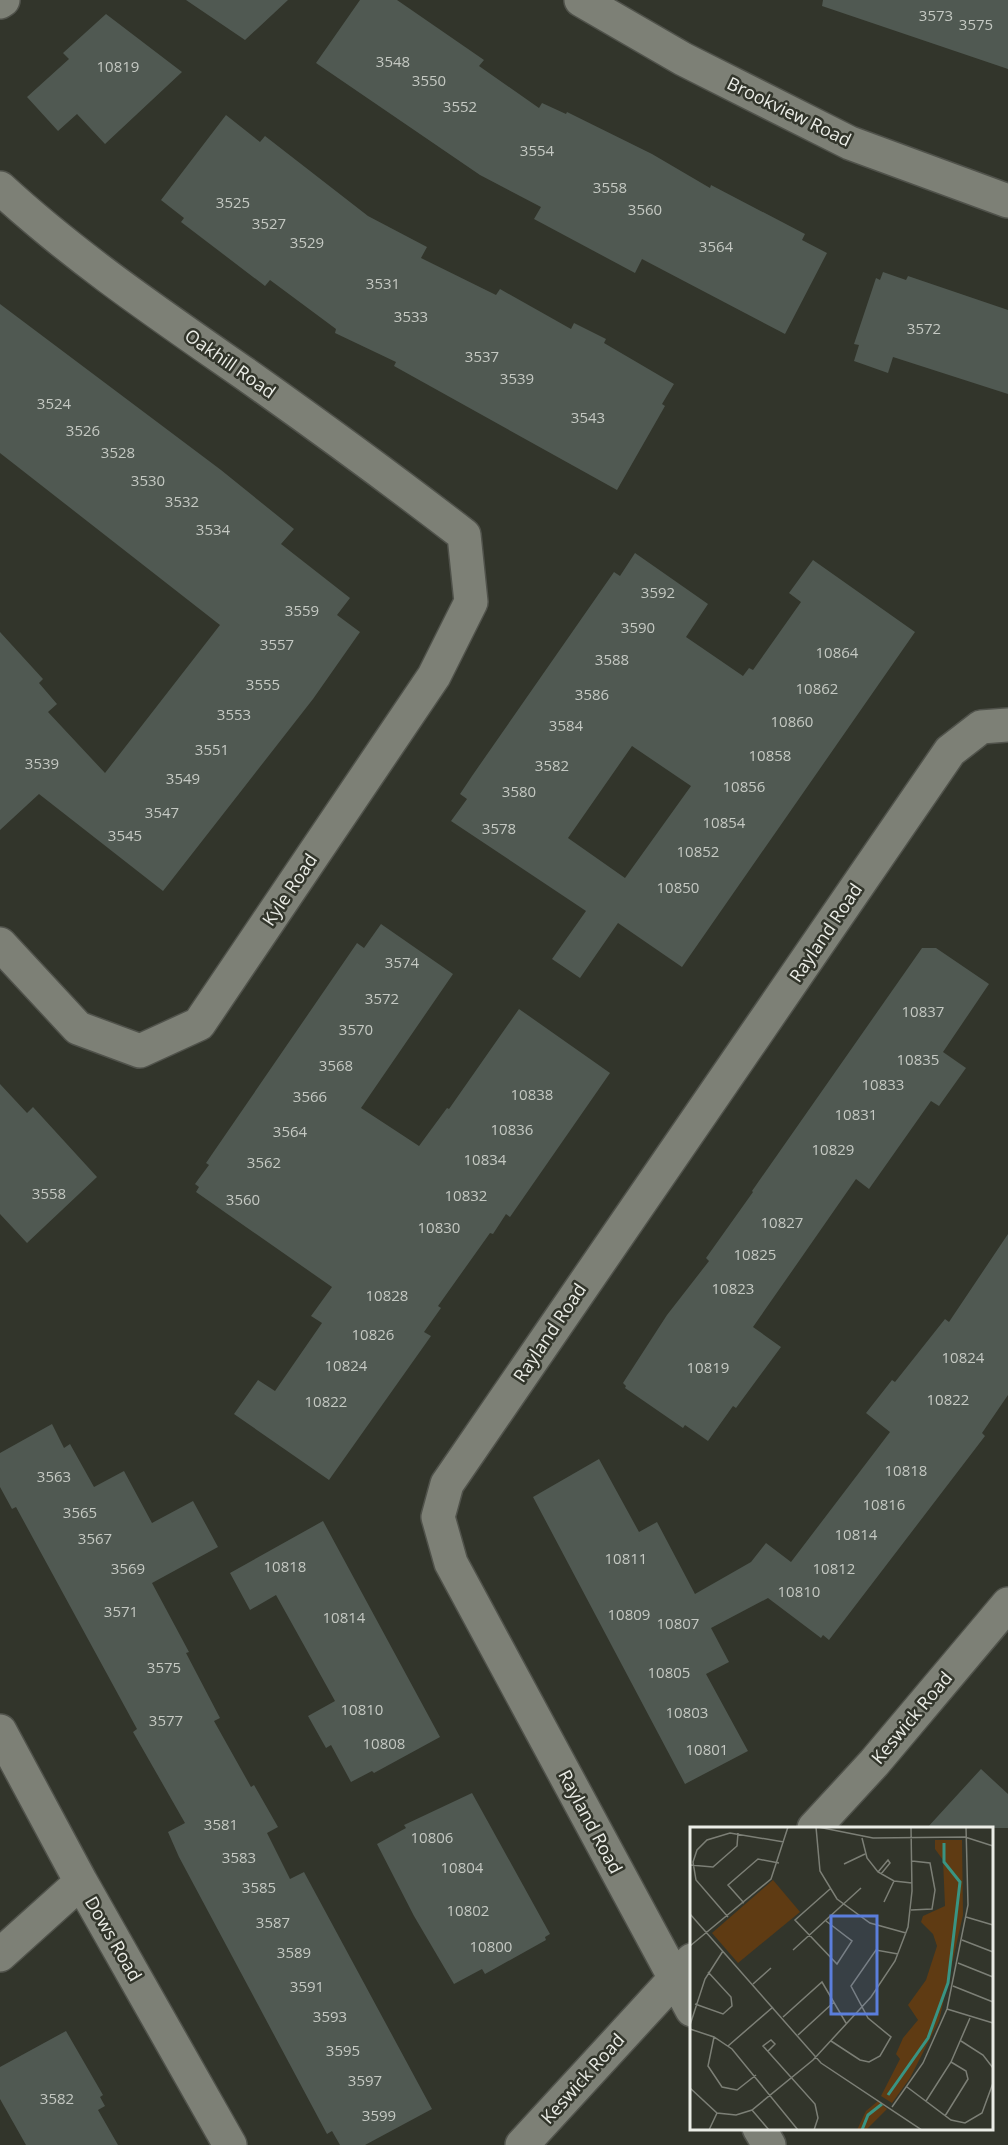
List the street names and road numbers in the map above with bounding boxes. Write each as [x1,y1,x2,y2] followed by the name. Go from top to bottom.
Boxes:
[723,71,856,152] street label: Brookview Road
[180,323,281,403] street label: Oakhill Road
[256,849,322,930] street label: Kyle Road
[783,878,867,987] street label: Rayland Road
[507,1278,591,1387] street label: Rayland Road
[865,1666,957,1769] street label: Keswick Road
[553,1765,628,1878] street label: Rayland Road
[80,1892,148,1985] street label: Dows Road
[535,2028,629,2129] street label: Keswick Road

